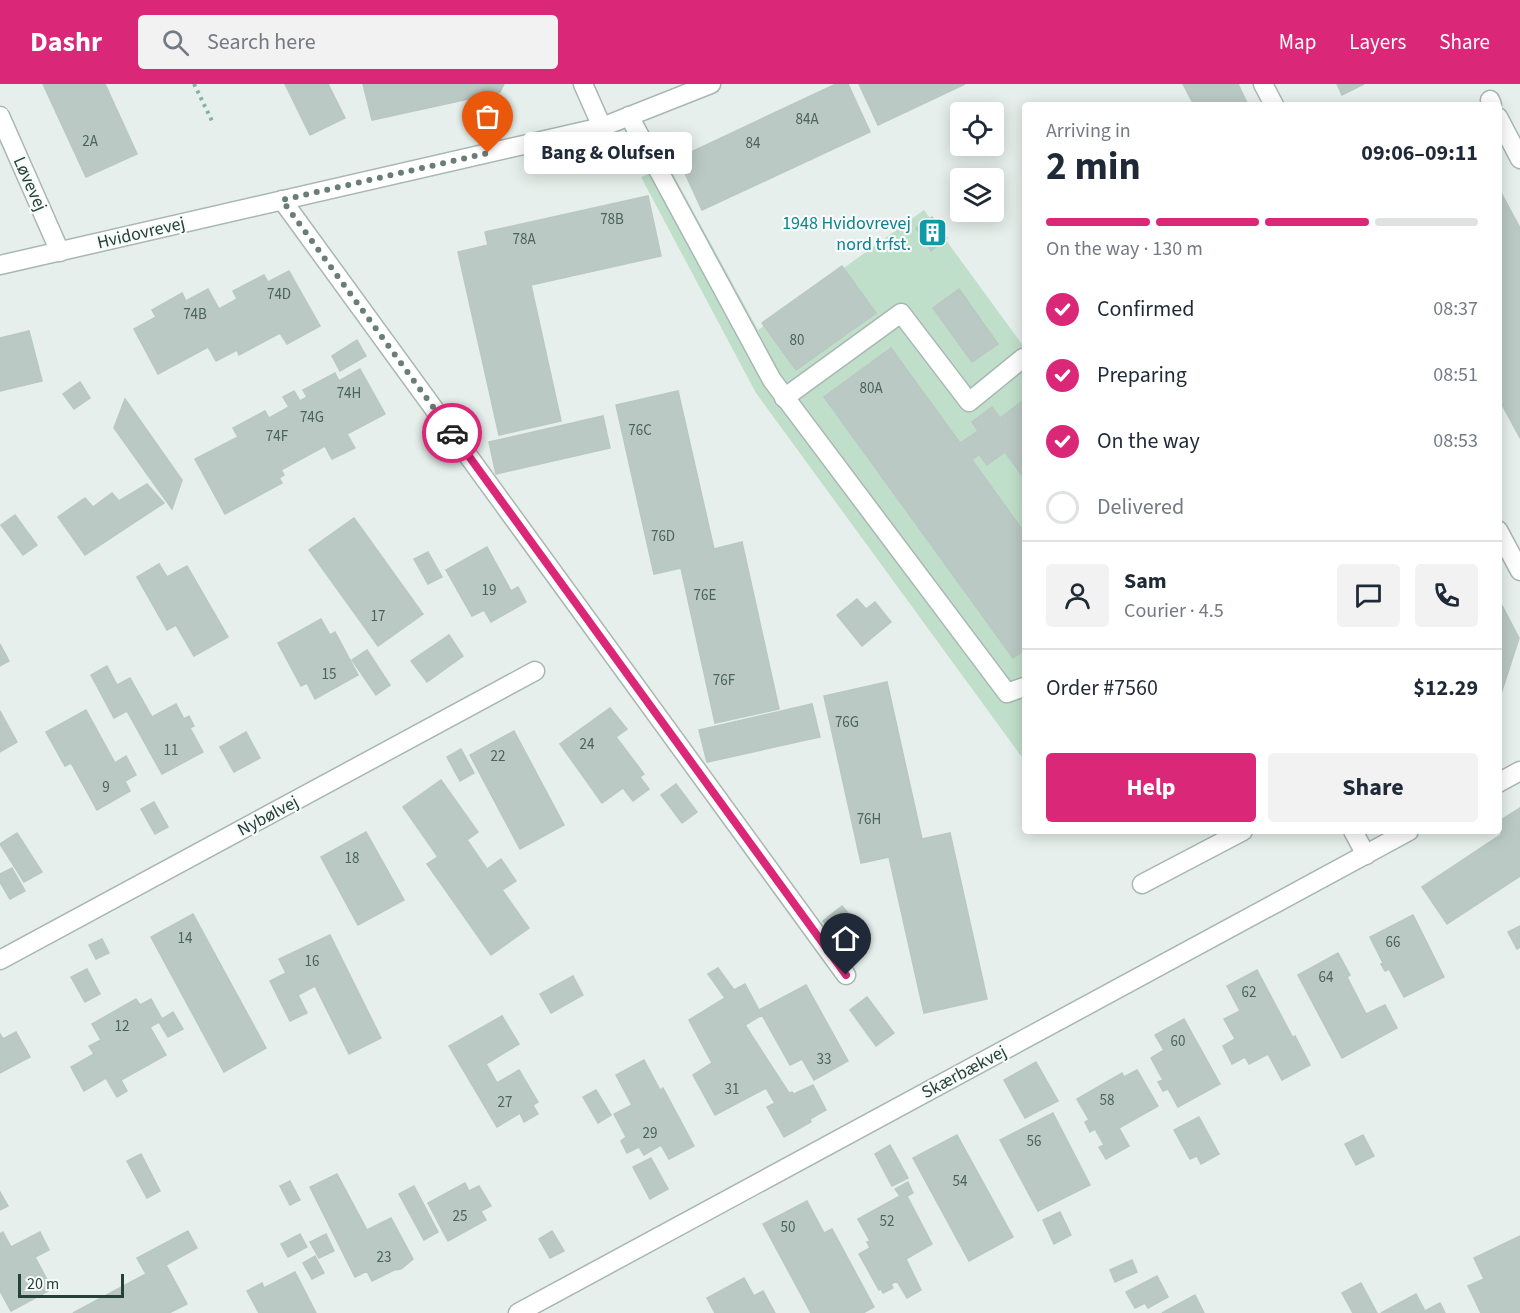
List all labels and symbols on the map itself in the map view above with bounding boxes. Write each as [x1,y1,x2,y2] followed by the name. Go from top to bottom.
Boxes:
[462,91,513,153] pin
[795,109,819,130] house number: 84A
[82,131,99,152] house number: 2A
[524,132,692,174] callout: Bang & Olufsen
[746,133,761,154] house number: 84
[7,153,53,215] street label: Løvevej
[600,209,624,230] house number: 78B
[95,211,187,255] street label: Hvidovrevej
[782,211,911,257] place label: 1948 Hvidovrevej nord trfst.
[916,217,948,249] building icon: 1948 Hvidovrevej nord trfst.
[512,229,536,250] house number: 78A
[267,284,291,305] house number: 74D
[183,304,207,325] house number: 74B
[790,330,804,351] house number: 80
[859,378,883,399] house number: 80A
[337,383,361,404] house number: 74H
[422,403,482,463] courier
[300,407,324,428] house number: 74G
[628,420,652,441] house number: 76C
[266,426,289,447] house number: 74F
[651,526,675,547] house number: 76D
[482,580,496,601] house number: 19
[694,585,716,606] house number: 76E
[371,606,385,627] house number: 17
[322,664,336,685] house number: 15
[713,670,736,691] house number: 76F
[835,712,859,733] house number: 76G
[580,734,595,755] house number: 24
[164,740,178,761] house number: 11
[491,746,505,767] house number: 22
[102,777,110,798] house number: 9
[233,789,303,843] street label: Nybølvej
[857,809,881,830] house number: 76H
[345,848,359,869] house number: 18
[820,913,871,975] pin
[178,928,193,949] house number: 14
[1386,932,1400,953] house number: 66
[305,951,319,972] house number: 16
[1319,967,1334,988] house number: 64
[1242,982,1256,1003] house number: 62
[115,1016,129,1037] house number: 12
[1171,1031,1185,1052] house number: 60
[917,1039,1011,1105] street label: Skærbækvej
[817,1049,831,1070] house number: 33
[725,1079,739,1100] house number: 31
[1100,1090,1114,1111] house number: 58
[498,1092,512,1113] house number: 27
[643,1123,657,1144] house number: 29
[1027,1131,1041,1152] house number: 56
[953,1171,968,1192] house number: 54
[453,1206,467,1227] house number: 25
[880,1211,894,1232] house number: 52
[781,1217,795,1238] house number: 50
[377,1247,391,1268] house number: 23
[18,1271,124,1298] scale bar

